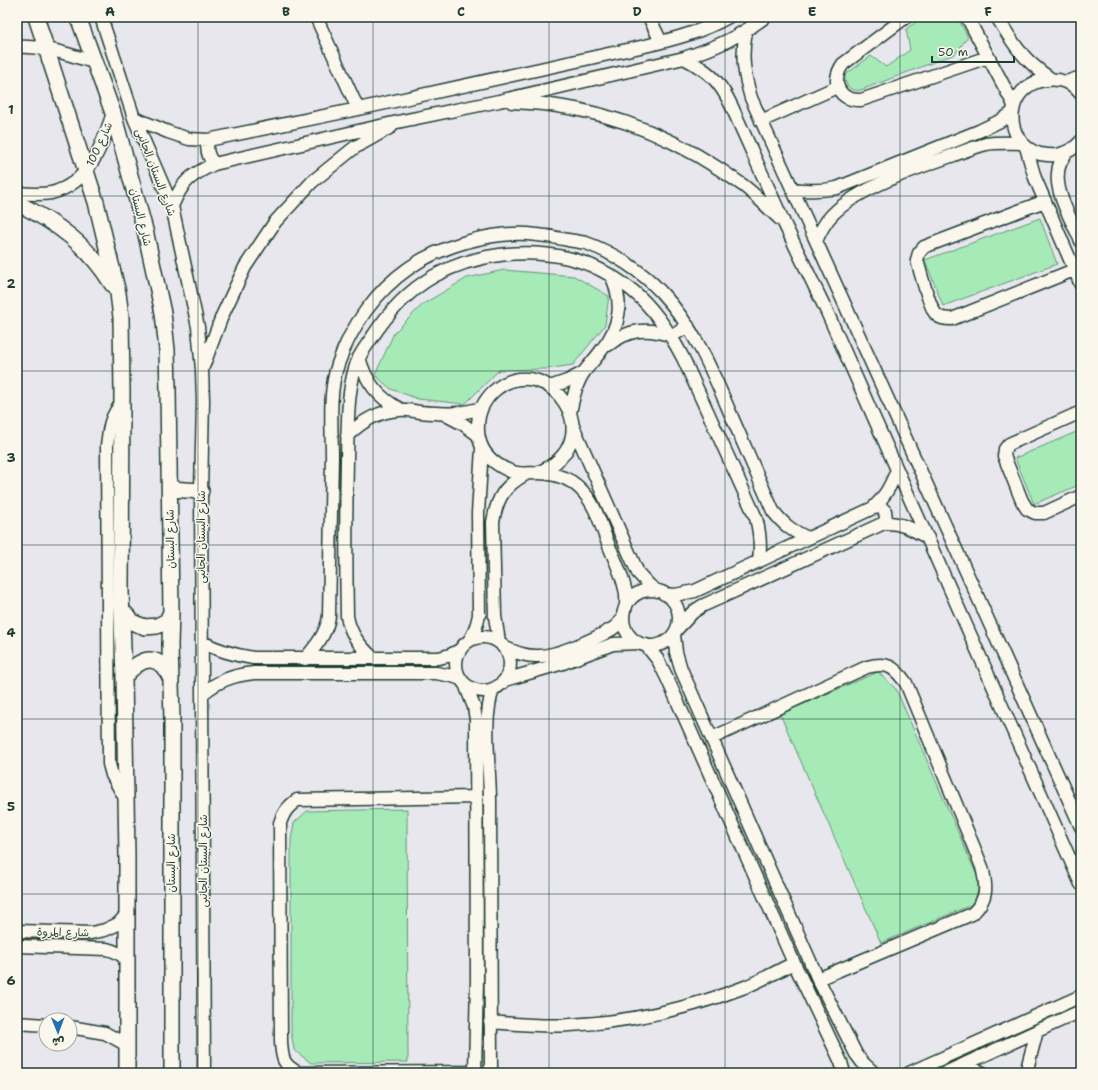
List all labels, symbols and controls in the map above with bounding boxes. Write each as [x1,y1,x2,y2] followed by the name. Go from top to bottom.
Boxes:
[105,3,115,20] text: A
[282,3,290,20] text: B
[457,3,465,20] text: C
[632,3,642,20] text: D
[808,3,817,20] text: E
[984,3,992,20] text: F
[932,38,1014,64] scale bar
[938,44,968,60] text: 50 m
[8,101,14,118] text: 1
[83,120,117,169] street label: شارع 100
[133,126,179,218] street label: شارع البستان الجانبى
[127,187,155,247] street label: شارع البستان
[6,275,16,292] text: 2
[6,449,16,466] text: 3
[194,490,210,584] street label: شارع البستان الجانبى
[162,509,180,569] street label: شارع البستان
[6,624,16,641] text: 4
[7,798,15,815] text: 5
[196,814,212,908] street label: شارع البستان الجانبى
[164,833,180,893] street label: شارع البستان
[37,925,89,941] street label: شارع المروة
[6,972,16,989] text: 6
[38,1012,78,1052] north arrow
[52,1034,64,1049] text: ش

